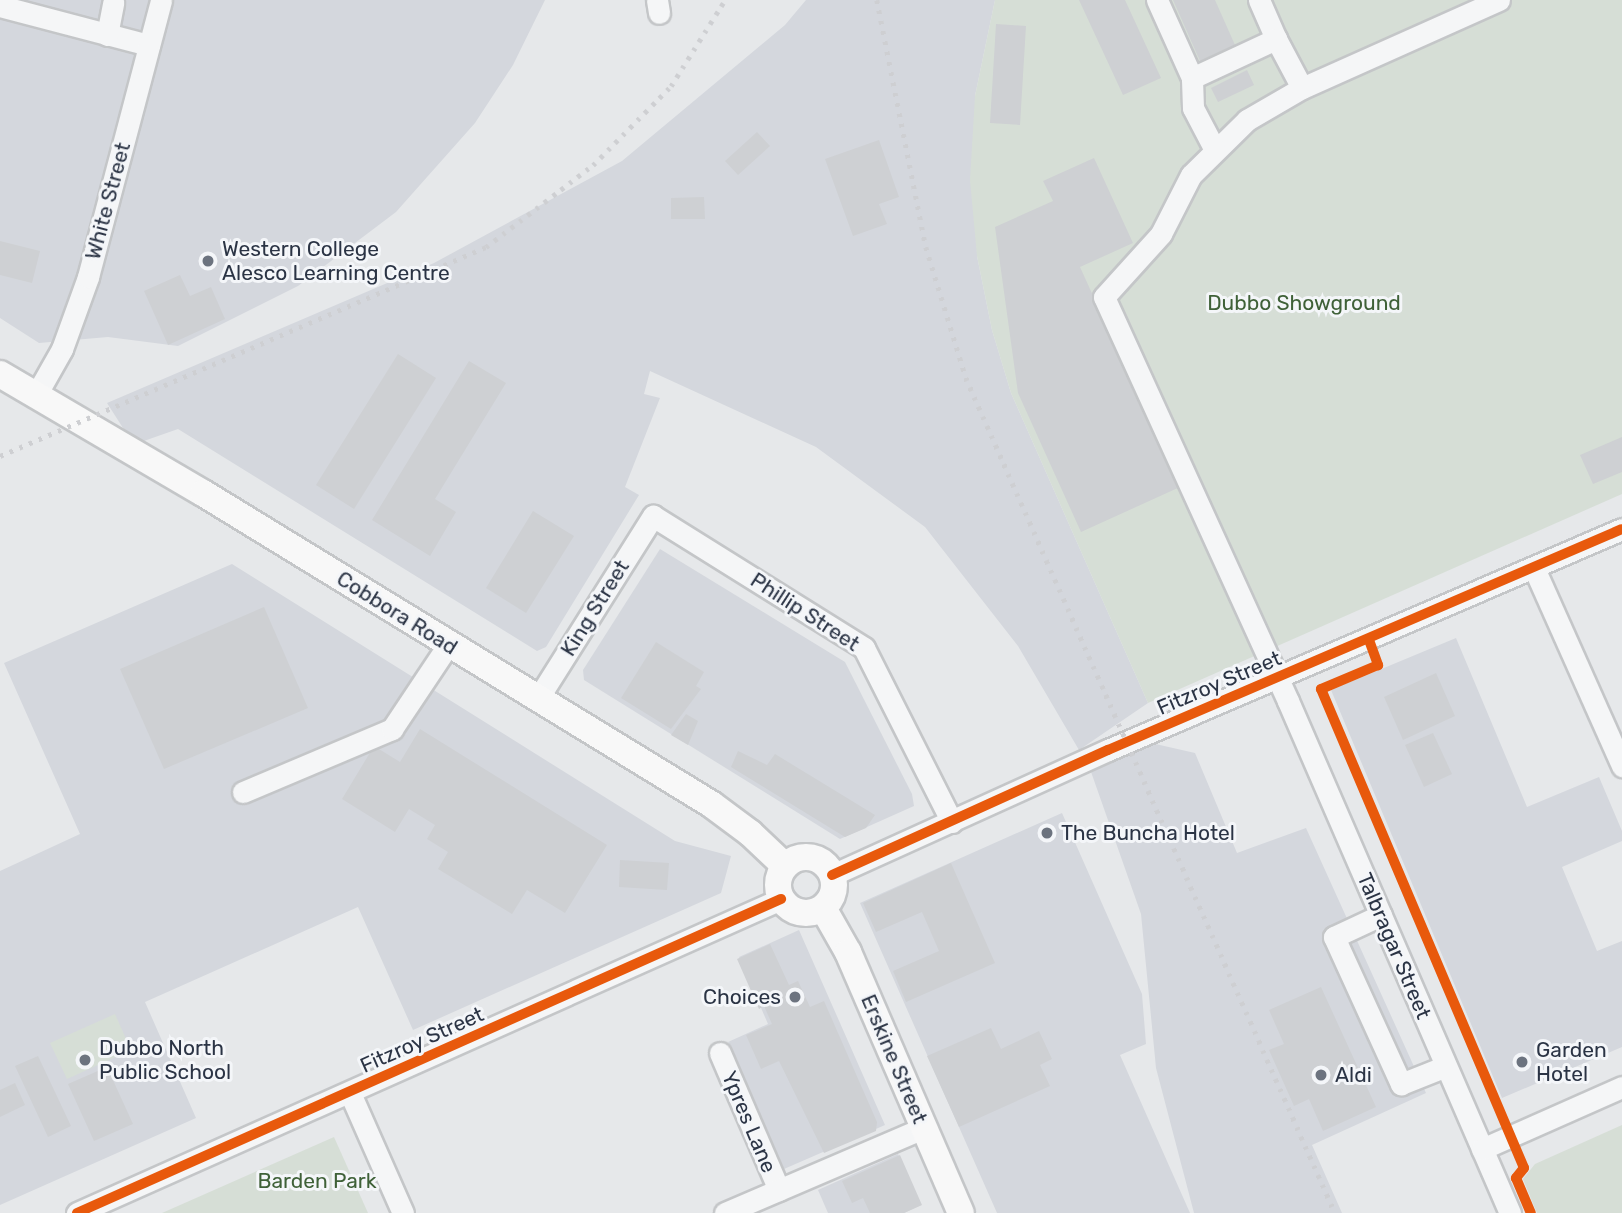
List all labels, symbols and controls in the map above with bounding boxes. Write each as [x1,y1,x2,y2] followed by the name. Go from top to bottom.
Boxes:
[80,140,136,262] street label: White Street
[222,236,450,286] place label: Western College Alesco Learning Centre
[200,253,216,269] marker: Western College Alesco Learning Centre
[1207,290,1401,316] park label: Dubbo Showground
[555,555,635,661] street label: King Street
[332,566,462,660] street label: Cobbora Road
[746,567,864,657] street label: Phillip Street
[1153,645,1285,721] street label: Fitzroy Street
[1061,820,1235,846] place label: The Buncha Hotel
[1039,825,1055,841] marker: The Buncha Hotel
[1352,869,1436,1023] street label: Talbragar Street
[703,984,781,1010] place label: Choices
[787,989,803,1005] marker: Choices
[856,991,932,1127] street label: Erskine Street
[356,1001,488,1079] street label: Fitzroy Street
[99,1035,231,1085] place label: Dubbo North Public School
[1536,1037,1607,1087] place label: Garden Hotel
[77,1052,93,1068] marker: Dubbo North Public School
[1514,1054,1530,1070] marker: Garden Hotel
[1335,1062,1372,1088] place label: Aldi
[716,1067,782,1177] street label: Ypres Lane
[1313,1067,1329,1083] marker: Aldi
[257,1168,377,1194] park label: Barden Park

